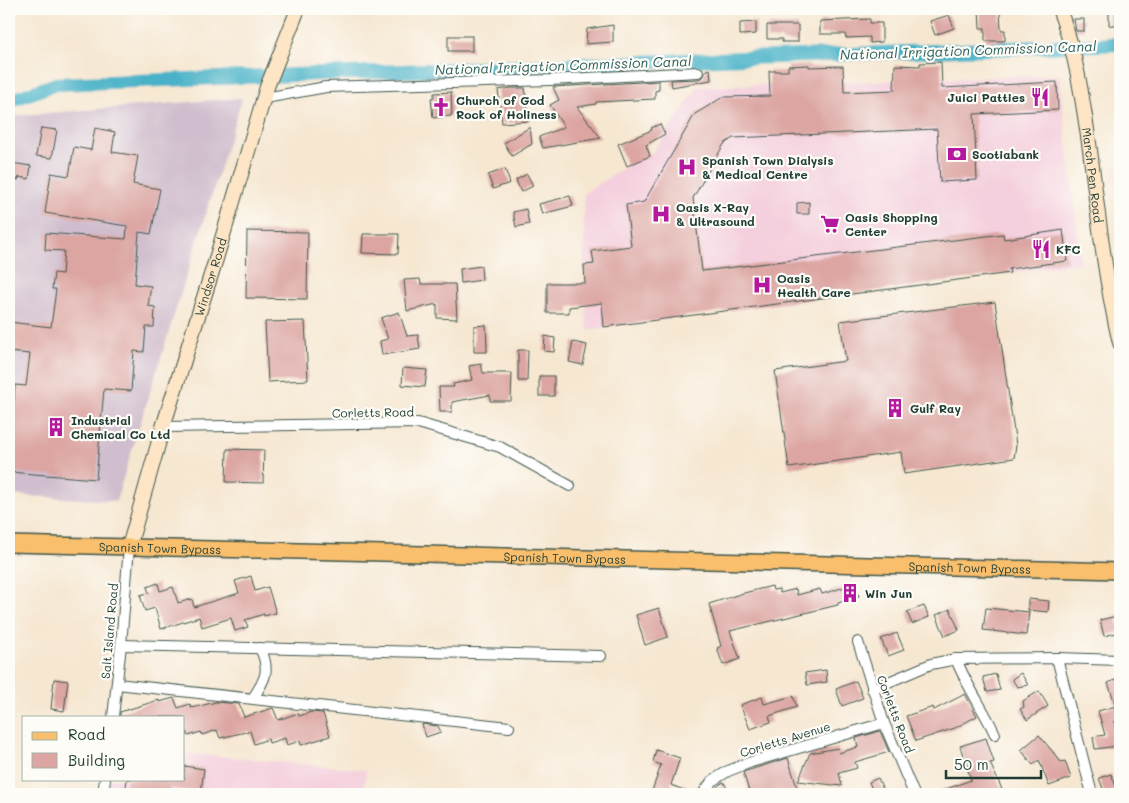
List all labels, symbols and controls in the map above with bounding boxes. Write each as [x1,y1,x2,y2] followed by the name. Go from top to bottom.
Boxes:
[839,36,1097,64] water label: National Irrigation Commission Canal
[434,51,692,79] water label: National Irrigation Commission Canal
[1029,86,1051,108] restaurant icon: Juici Patties
[947,89,1025,105] place label: Juici Patties
[456,92,557,122] place label: Church of God Rock of Holiness
[430,96,452,118] church icon: Church of God Rock of Holiness
[1079,126,1107,224] street label: March Pen Road
[946,143,968,165] bank icon: Scotiabank
[972,146,1039,162] place label: Scotiabank
[702,152,833,182] place label: Spanish Town Dialysis & Medical Centre
[676,156,698,178] hospital icon: Spanish Town Dialysis & Medical Centre
[676,199,755,229] place label: Oasis X-Ray & Ultrasound
[650,203,672,225] hospital icon: Oasis X-Ray & Ultrasound
[845,209,938,239] place label: Oasis Shopping Center
[819,213,841,235] supermarket icon: Oasis Shopping Center
[190,236,230,318] street label: Windsor Road
[1030,238,1052,260] restaurant icon: KFC
[1056,241,1081,257] place label: KFC
[777,270,851,300] place label: Oasis Health Care
[751,274,773,296] hospital icon: Oasis Health Care
[884,397,906,419] building icon: Gulf Ray
[910,400,961,416] place label: Gulf Ray
[332,403,415,421] street label: Corletts Road
[71,412,171,442] place label: Industrial Chemical Co Ltd
[45,416,67,438] building icon: Industrial Chemical Co Ltd
[99,538,221,557] street label: Spanish Town Bypass
[503,548,626,567] street label: Spanish Town Bypass
[908,558,1031,577] street label: Spanish Town Bypass
[97,582,121,679] street label: Salt Island Road
[839,582,861,604] building icon: Win Jun
[865,585,912,601] place label: Win Jun
[874,673,918,756] street label: Corletts Road
[22,716,185,780] legend
[738,718,832,760] street label: Corletts Avenue
[68,724,105,744] text: Road
[946,748,1042,780] scale bar
[68,750,125,770] text: Building
[954,754,989,774] text: 50 m

